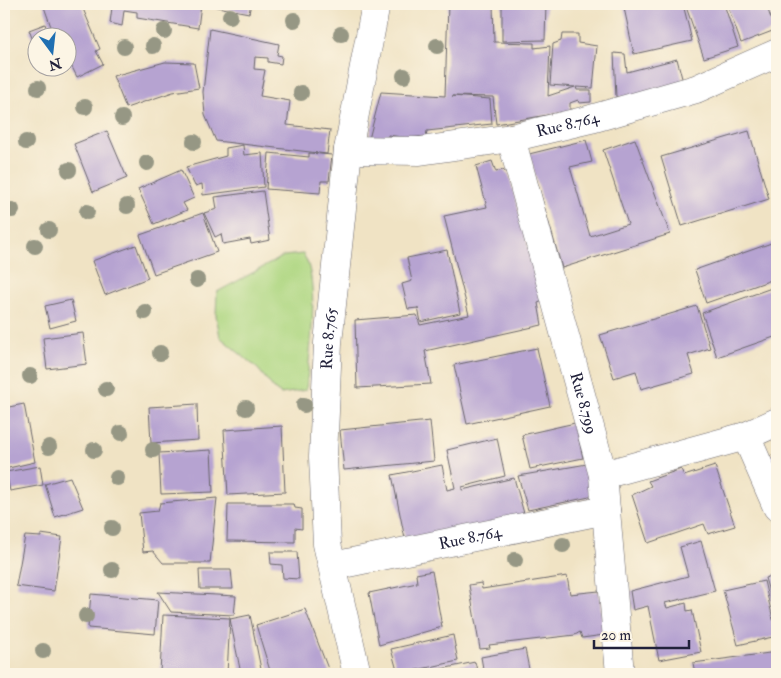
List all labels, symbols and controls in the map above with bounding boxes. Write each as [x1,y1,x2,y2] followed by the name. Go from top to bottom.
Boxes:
[28,28,78,78] north arrow
[47,54,64,74] text: N
[534,107,602,142] street label: Rue 8.764
[317,307,342,370] street label: Rue 8.765
[565,370,601,437] street label: Rue 8.799
[437,521,505,554] street label: Rue 8.764
[594,618,688,650] scale bar
[601,626,631,645] text: 20 m

